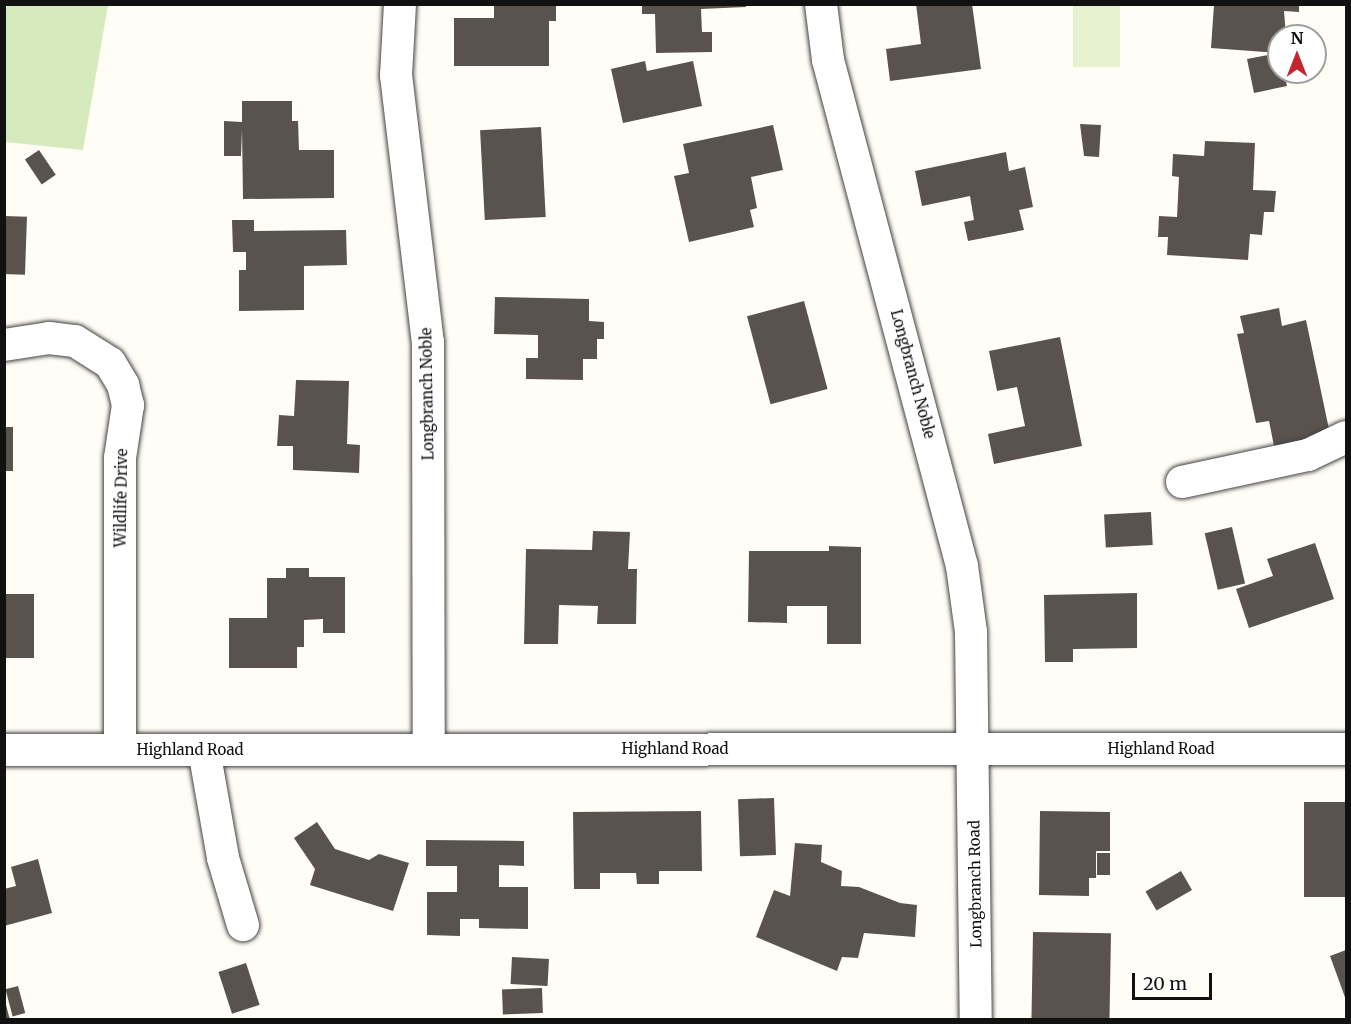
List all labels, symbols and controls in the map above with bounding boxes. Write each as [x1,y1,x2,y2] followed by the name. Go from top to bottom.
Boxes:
[1267,24,1327,84] north arrow
[1291,28,1303,48] text: N
[887,308,939,440] street label: Longbranch Noble
[417,327,437,461] street label: Longbranch Noble
[111,448,131,548] street label: Wildlife Drive
[621,740,729,758] street label: Highland Road
[1107,740,1215,758] street label: Highland Road
[136,741,244,759] street label: Highland Road
[965,820,985,948] street label: Longbranch Road
[1135,961,1214,999] scale bar
[1143,972,1187,995] text: 20 m

